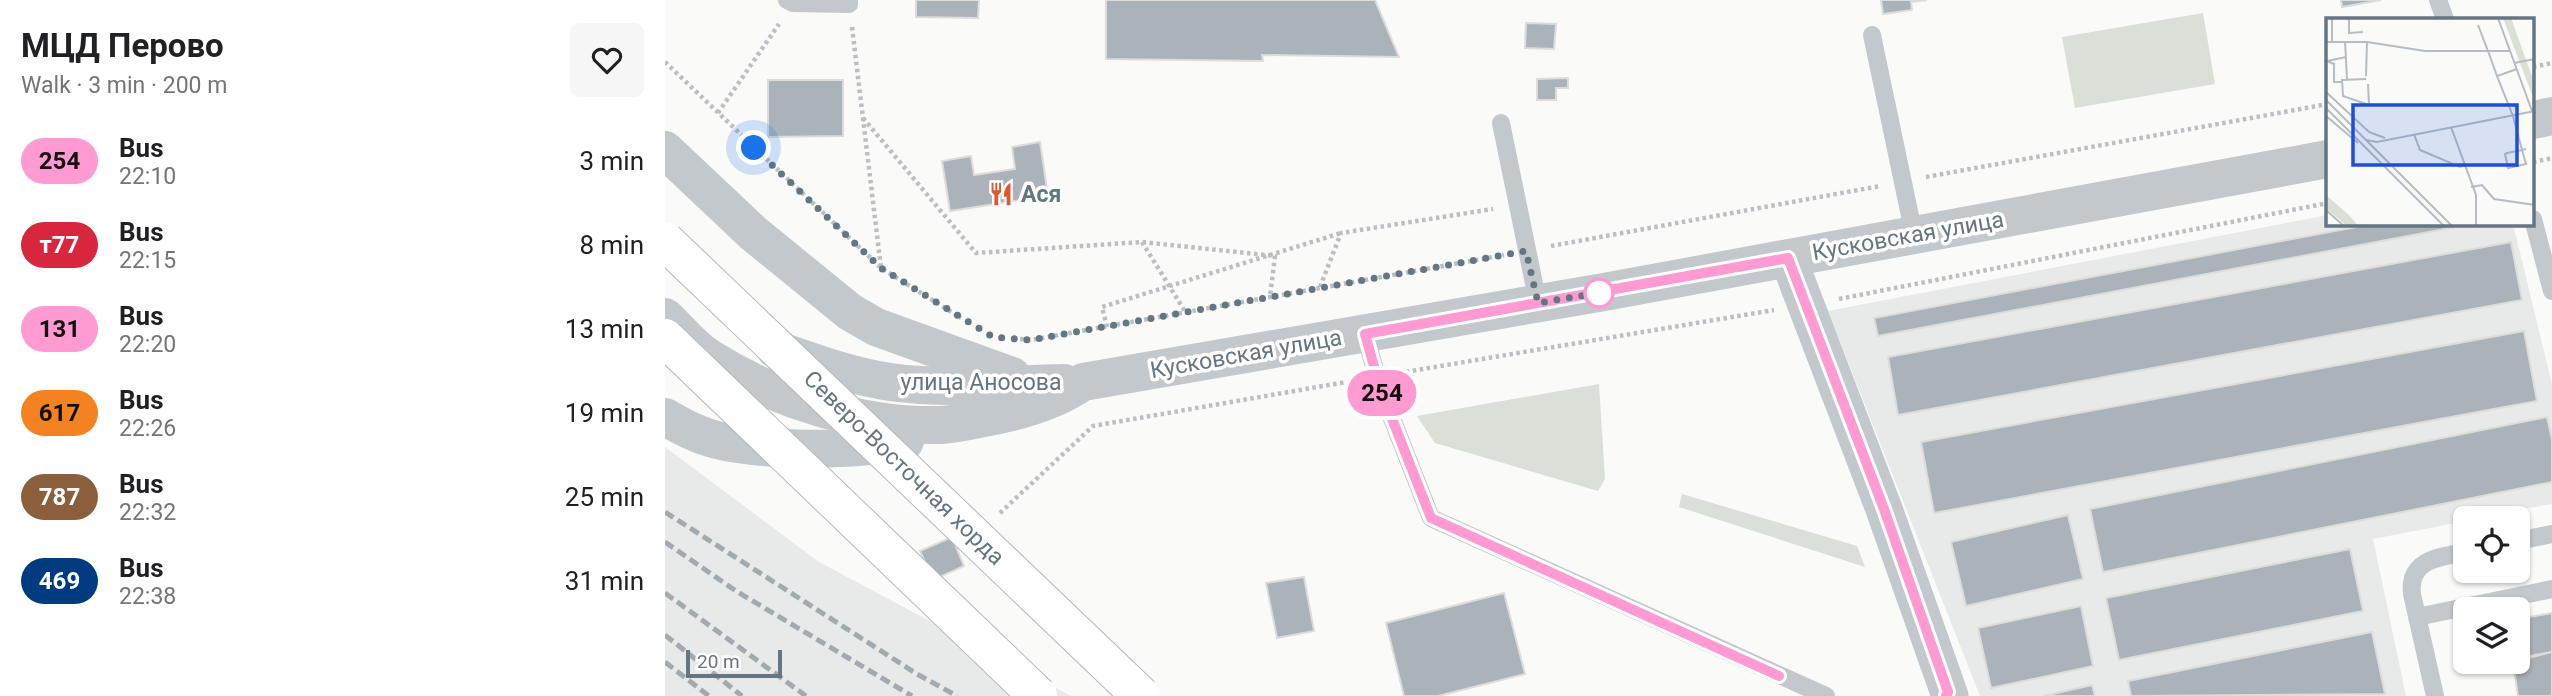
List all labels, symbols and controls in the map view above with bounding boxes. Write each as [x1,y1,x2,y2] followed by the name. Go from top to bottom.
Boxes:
[2326,18,2535,226] inset map
[570,23,644,97] button: heart
[21,26,224,65] text: МЦД Перово
[21,72,227,99] text: Walk · 3 min · 200 m
[736,130,771,165] your location
[119,133,164,163] text: Bus
[579,146,644,176] text: 3 min
[39,147,80,175] text: 254
[119,163,176,190] text: 22:10
[987,180,1015,208] restaurant icon: Ася
[1021,181,1061,208] place label: Ася
[1810,206,2006,266] street label: Кусковская улица
[119,217,164,247] text: Bus
[579,230,644,260] text: 8 min
[40,231,79,259] text: т77
[119,247,176,274] text: 22:15
[1584,278,1614,308] unlabelled marker
[119,301,164,331] text: Bus
[565,314,644,344] text: 13 min
[39,315,80,343] text: 131
[1148,324,1344,384] street label: Кусковская улица
[119,331,176,358] text: 22:20
[798,365,1010,571] street label: Северо-Восточная хорда
[900,369,1062,396] street label: улица Аносова
[1342,370,1422,416] line badge: 254
[1361,379,1403,407] text: 254
[119,385,164,415] text: Bus
[565,398,644,428] text: 19 min
[39,399,80,427] text: 617
[119,415,176,442] text: 22:26
[119,469,164,499] text: Bus
[565,482,644,512] text: 25 min
[39,483,80,511] text: 787
[119,499,176,526] text: 22:32
[2453,506,2530,674] map controls
[2453,506,2530,583] button: locate
[119,553,164,583] text: Bus
[565,566,644,596] text: 31 min
[39,567,80,595] text: 469
[119,583,176,610] text: 22:38
[2453,597,2530,674] button: layers
[686,647,782,679] scale bar
[697,650,740,673] text: 20 m

